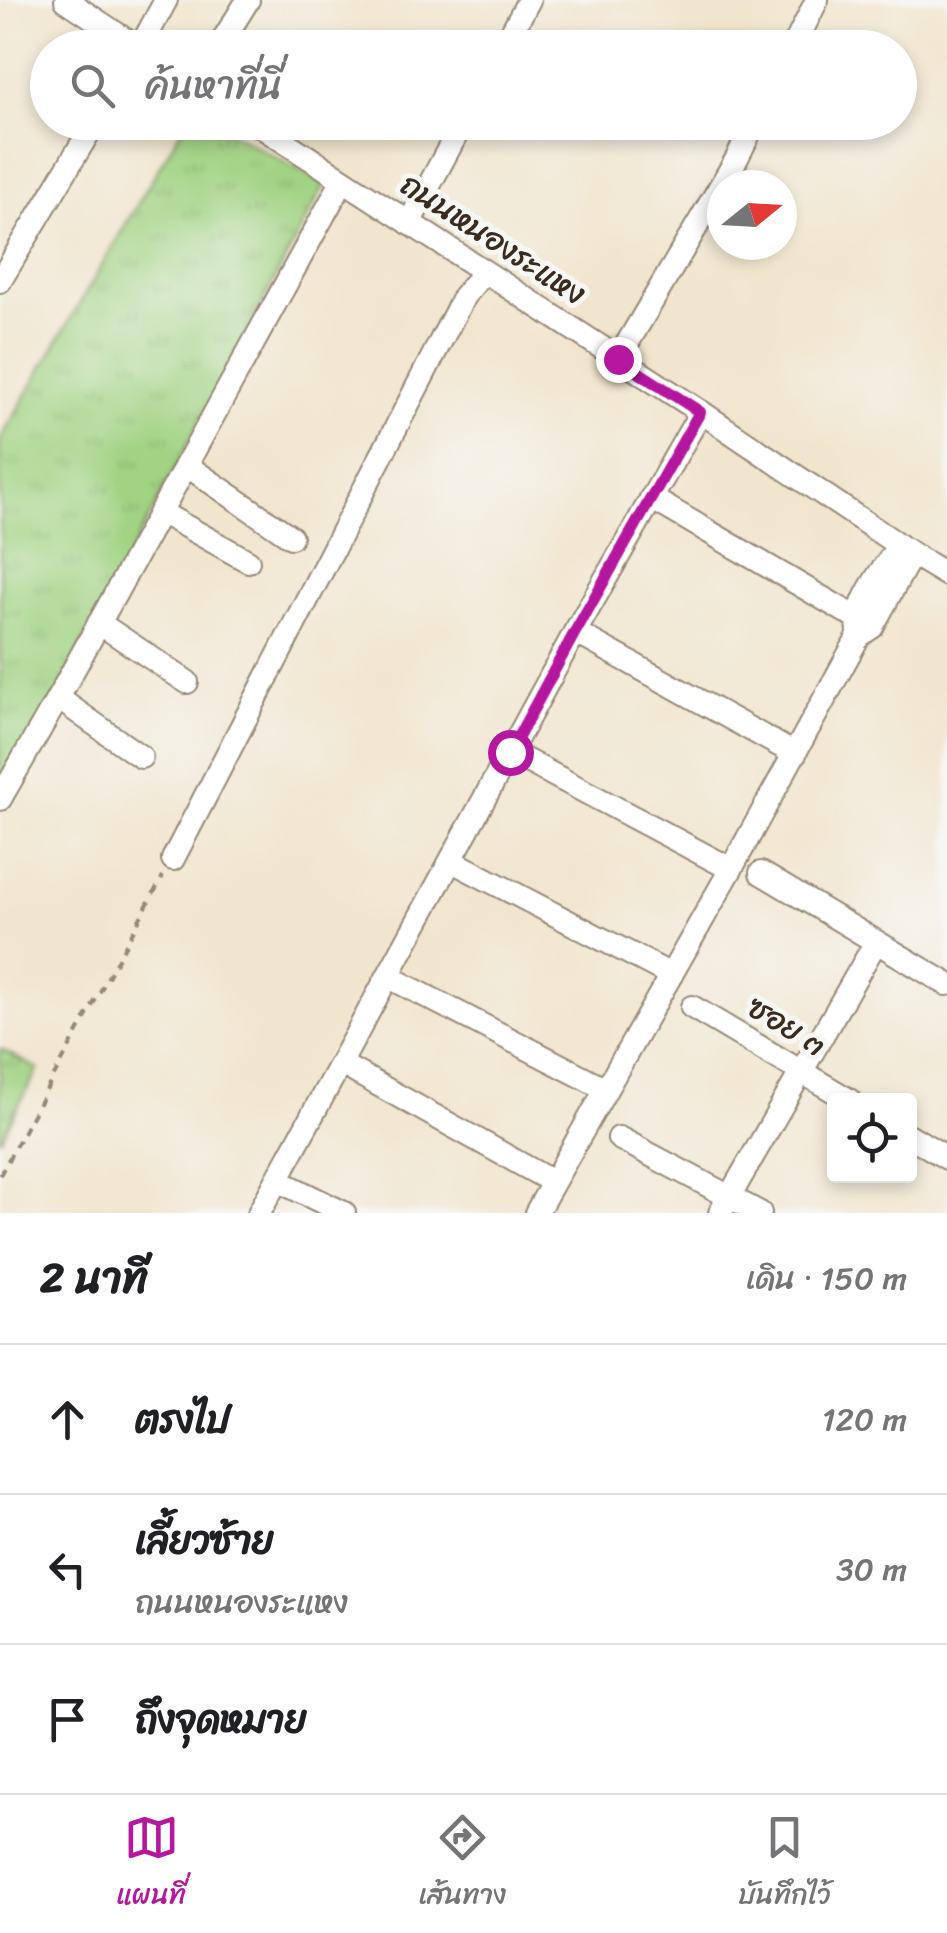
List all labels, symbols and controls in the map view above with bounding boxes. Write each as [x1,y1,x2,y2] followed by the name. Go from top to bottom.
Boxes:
[30,30,917,140] search box
[145,52,282,119] text: ค้นหาที่นี่
[65,58,120,113] icon: search
[388,157,598,321] street label: ถนนหนองระแหง
[707,170,797,260] north arrow
[596,337,642,383] route end
[488,730,534,776] route start
[736,980,838,1072] street label: ซอย ๓
[827,1093,917,1183] map controls
[827,1093,917,1183] button: locate
[40,1241,148,1315] text: 2 นาที
[746,1250,907,1307] text: เดิน · 150 m
[135,1386,230,1453] text: ตรงไป
[822,1391,907,1448] text: 120 m
[40,1392,95,1447] icon: ahead
[135,1507,274,1574] text: เลี้ยวซ้าย
[836,1541,907,1598] text: 30 m
[40,1542,95,1597] icon: left
[135,1574,348,1631] text: ถนนหนองระแหง
[135,1686,307,1753] text: ถึงจุดหมาย
[40,1692,95,1747] icon: arrive
[116,1810,186,1919] tab: แผนที่
[419,1810,506,1919] tab: เส้นทาง
[739,1810,831,1919] tab: บันทึกไว้

